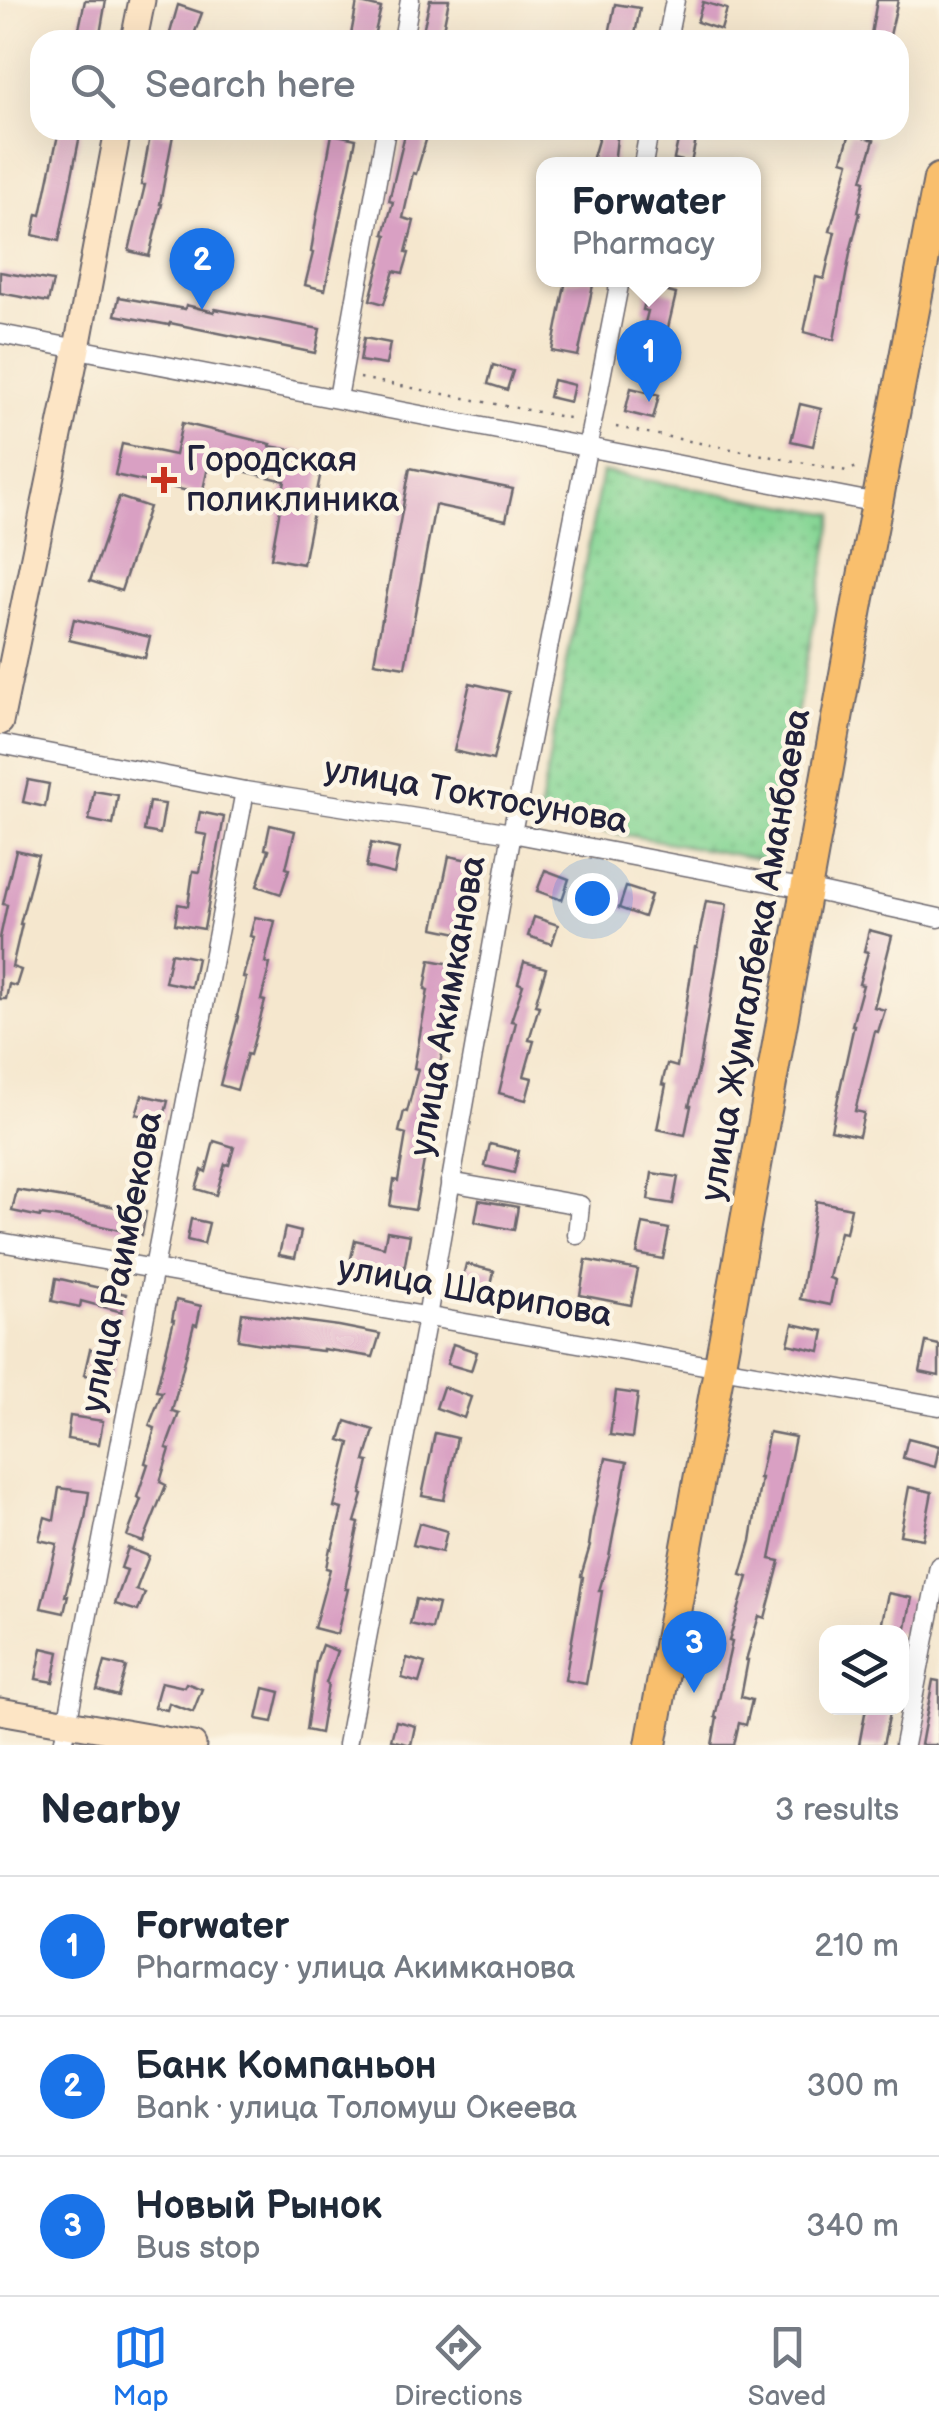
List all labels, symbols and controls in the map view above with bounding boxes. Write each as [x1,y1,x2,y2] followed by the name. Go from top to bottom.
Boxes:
[30,30,909,140] search box
[65,58,120,113] icon: search
[145,63,356,108] text: Search here
[536,157,761,287] popup
[571,180,726,225] text: Forwater
[571,225,715,264] text: Pharmacy
[170,228,234,310] pin: 2
[616,320,682,402] pin: 1
[186,439,400,522] place label: Городская поликлиника
[151,467,177,493] marker: Городская поликлиника
[691,705,821,1205] street label: улица Жумгалбека Аманбаева
[321,748,632,844] street label: улица Токтосунова
[400,852,496,1160] street label: улица Акимканова
[567,873,618,924] your location
[72,1108,172,1416] street label: улица Раимбекова
[335,1247,616,1337] street label: улица Шарипова
[662,1610,726,1693] pin: 3
[819,1625,909,1715] map controls
[819,1625,909,1715] button: layers
[40,1785,180,1836] text: Nearby
[775,1791,899,1830] text: 3 results
[135,1904,289,1949] text: Forwater
[66,1927,79,1966] text: 1
[814,1927,899,1966] text: 210 m
[135,1949,576,1988] text: Pharmacy · улица Акимканова
[135,2044,437,2089] text: Банк Компаньон
[63,2067,82,2106] text: 2
[807,2067,899,2106] text: 300 m
[135,2089,577,2128] text: Bank · улица Толомуш Океева
[135,2184,381,2229] text: Новый Рынок
[63,2207,82,2246] text: 3
[806,2207,899,2246] text: 340 m
[135,2229,261,2268] text: Bus stop
[113,2320,169,2413] tab: Map
[394,2320,523,2413] tab: Directions
[748,2320,826,2413] tab: Saved

